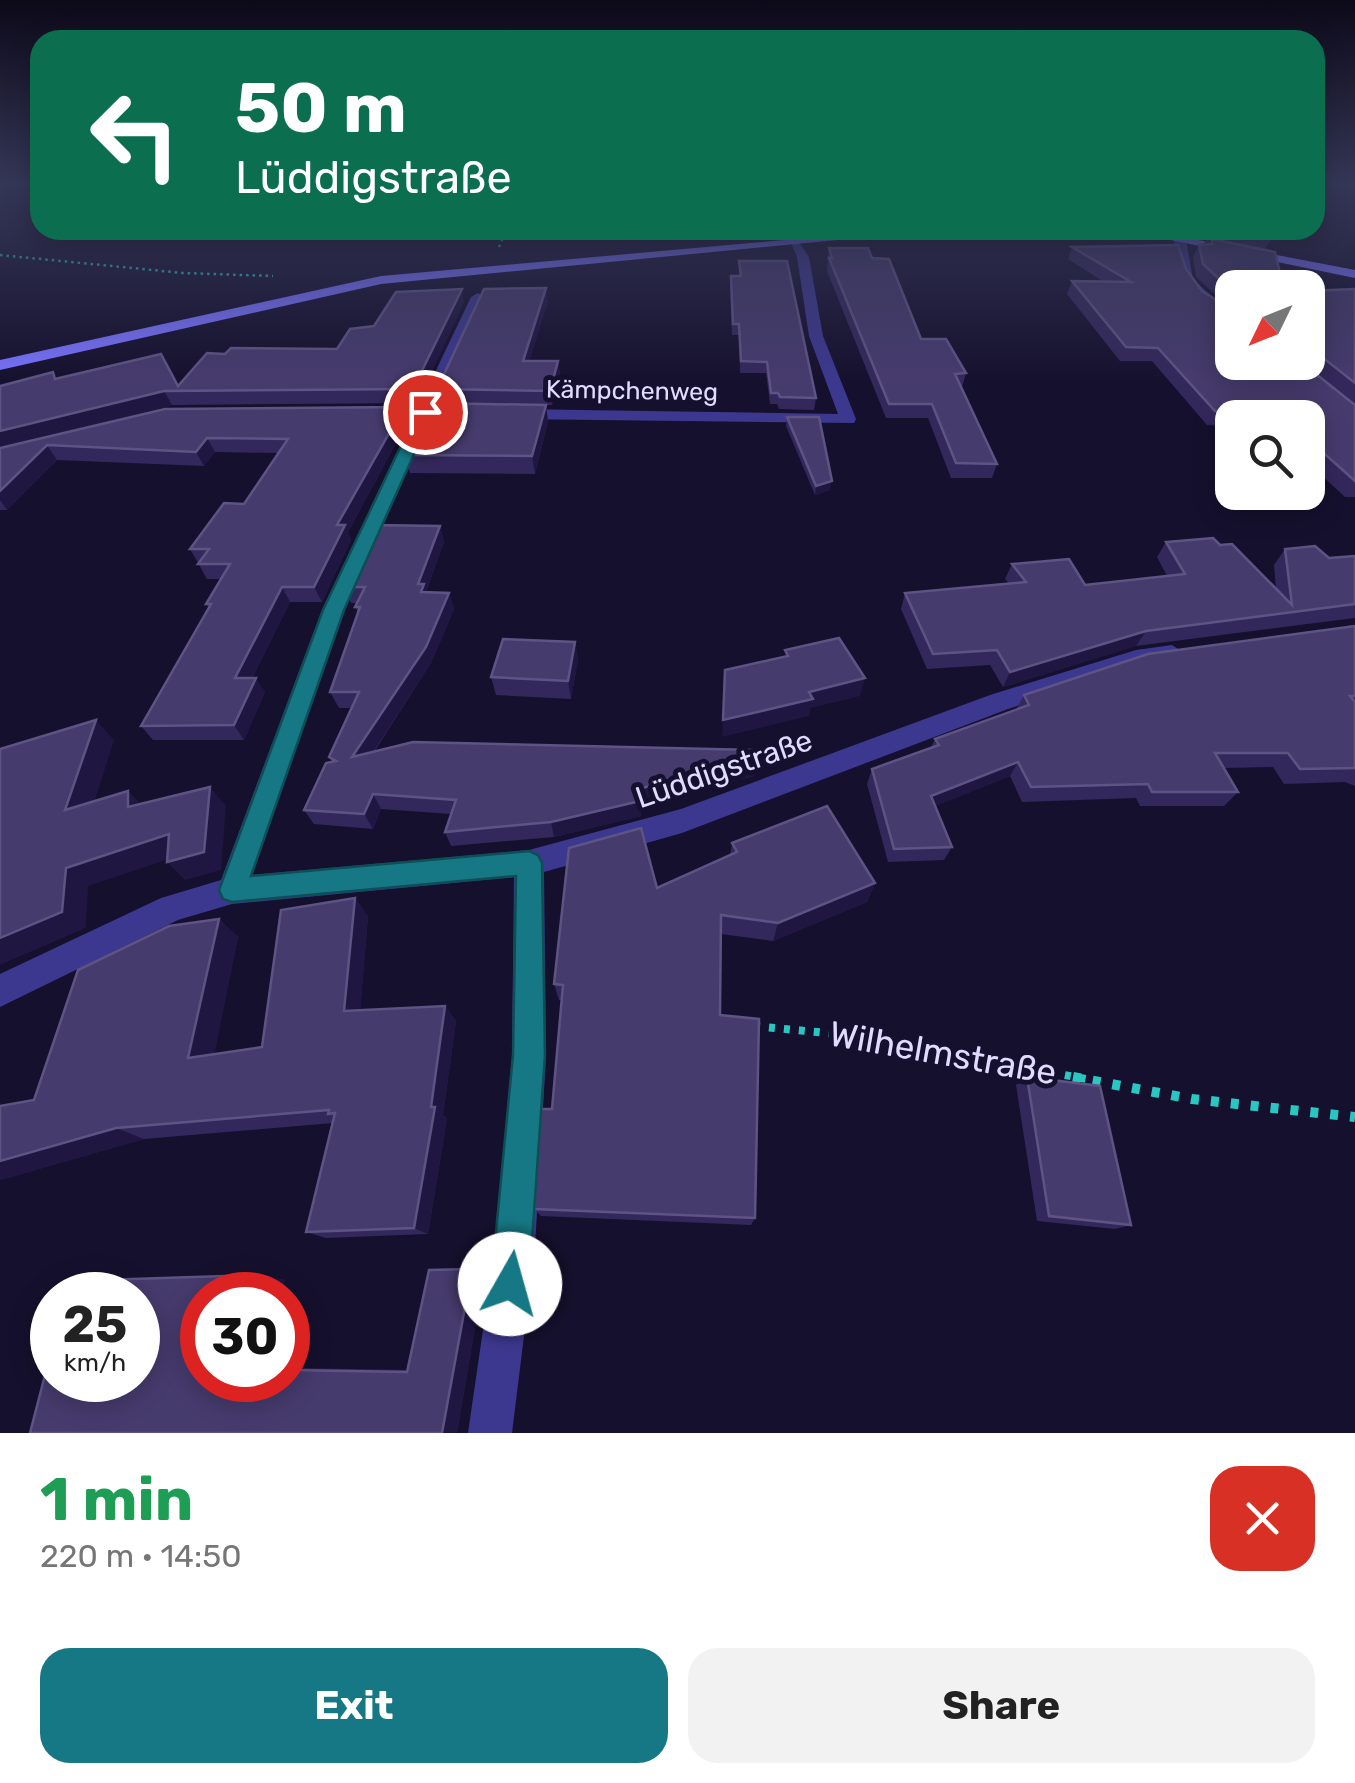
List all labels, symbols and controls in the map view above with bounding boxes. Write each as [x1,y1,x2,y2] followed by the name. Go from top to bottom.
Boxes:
[235,67,407,150] text: 50 m
[70,70,200,200] icon: left
[235,151,512,204] text: Lüddigstraße
[1215,270,1325,380] north arrow
[1215,270,1325,510] map controls
[383,370,468,455] pin
[546,374,718,407] street label: Kämpchenweg
[398,385,453,440] icon: arrive
[1215,400,1325,510] button: search
[631,722,817,816] street label: Lüddigstraße
[826,1012,1060,1094] street label: Wilhelmstraße
[458,1232,562,1336] position arrow
[180,1272,310,1402] speed limit sign: 30
[63,1295,127,1355] text: 25
[64,1348,126,1377] text: km/h
[40,1464,193,1535] text: 1 min
[1210,1466,1315,1571] button: close
[40,1537,242,1575] text: 220 m · 14:50
[40,1648,668,1763] button: Exit
[688,1648,1315,1763] button: Share

